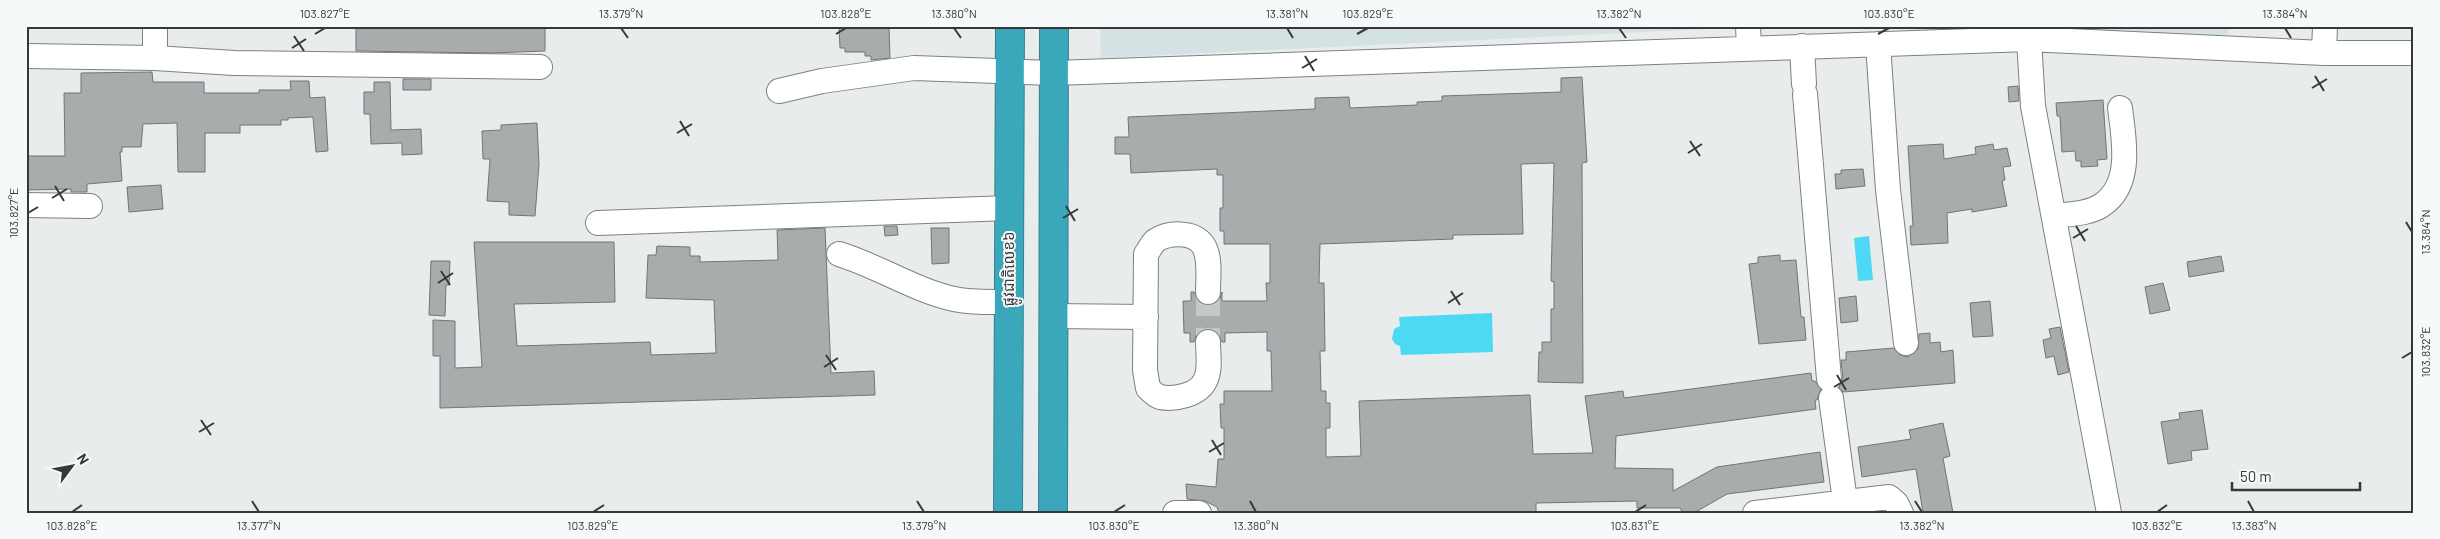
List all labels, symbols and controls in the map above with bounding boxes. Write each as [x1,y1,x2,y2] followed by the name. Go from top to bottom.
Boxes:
[300,6,350,20] text: 103.827°E
[599,6,643,20] text: 13.379°N
[820,6,872,20] text: 103.828°E
[931,6,977,20] text: 13.380°N
[1266,6,1308,20] text: 13.381°N
[1342,6,1394,20] text: 103.829°E
[1596,6,1642,20] text: 13.382°N
[1863,6,1915,20] text: 103.830°E
[2262,6,2308,20] text: 13.384°N
[6,188,20,238] text: 103.827°E
[2418,209,2432,255] text: 13.384°N
[999,231,1022,307] street label: ផ្លូវជាតិលេខ៦
[2418,326,2432,378] text: 103.832°E
[48,442,98,492] north arrow
[74,450,93,467] text: N
[2232,459,2360,491] scale bar
[2240,467,2272,485] text: 50 m
[46,518,98,532] text: 103.828°E
[237,518,281,532] text: 13.377°N
[567,518,619,532] text: 103.829°E
[902,518,946,532] text: 13.379°N
[1088,518,1140,532] text: 103.830°E
[1233,518,1279,532] text: 13.380°N
[1611,518,1659,532] text: 103.831°E
[1899,518,1945,532] text: 13.382°N
[2131,518,2183,532] text: 103.832°E
[2231,518,2277,532] text: 13.383°N

